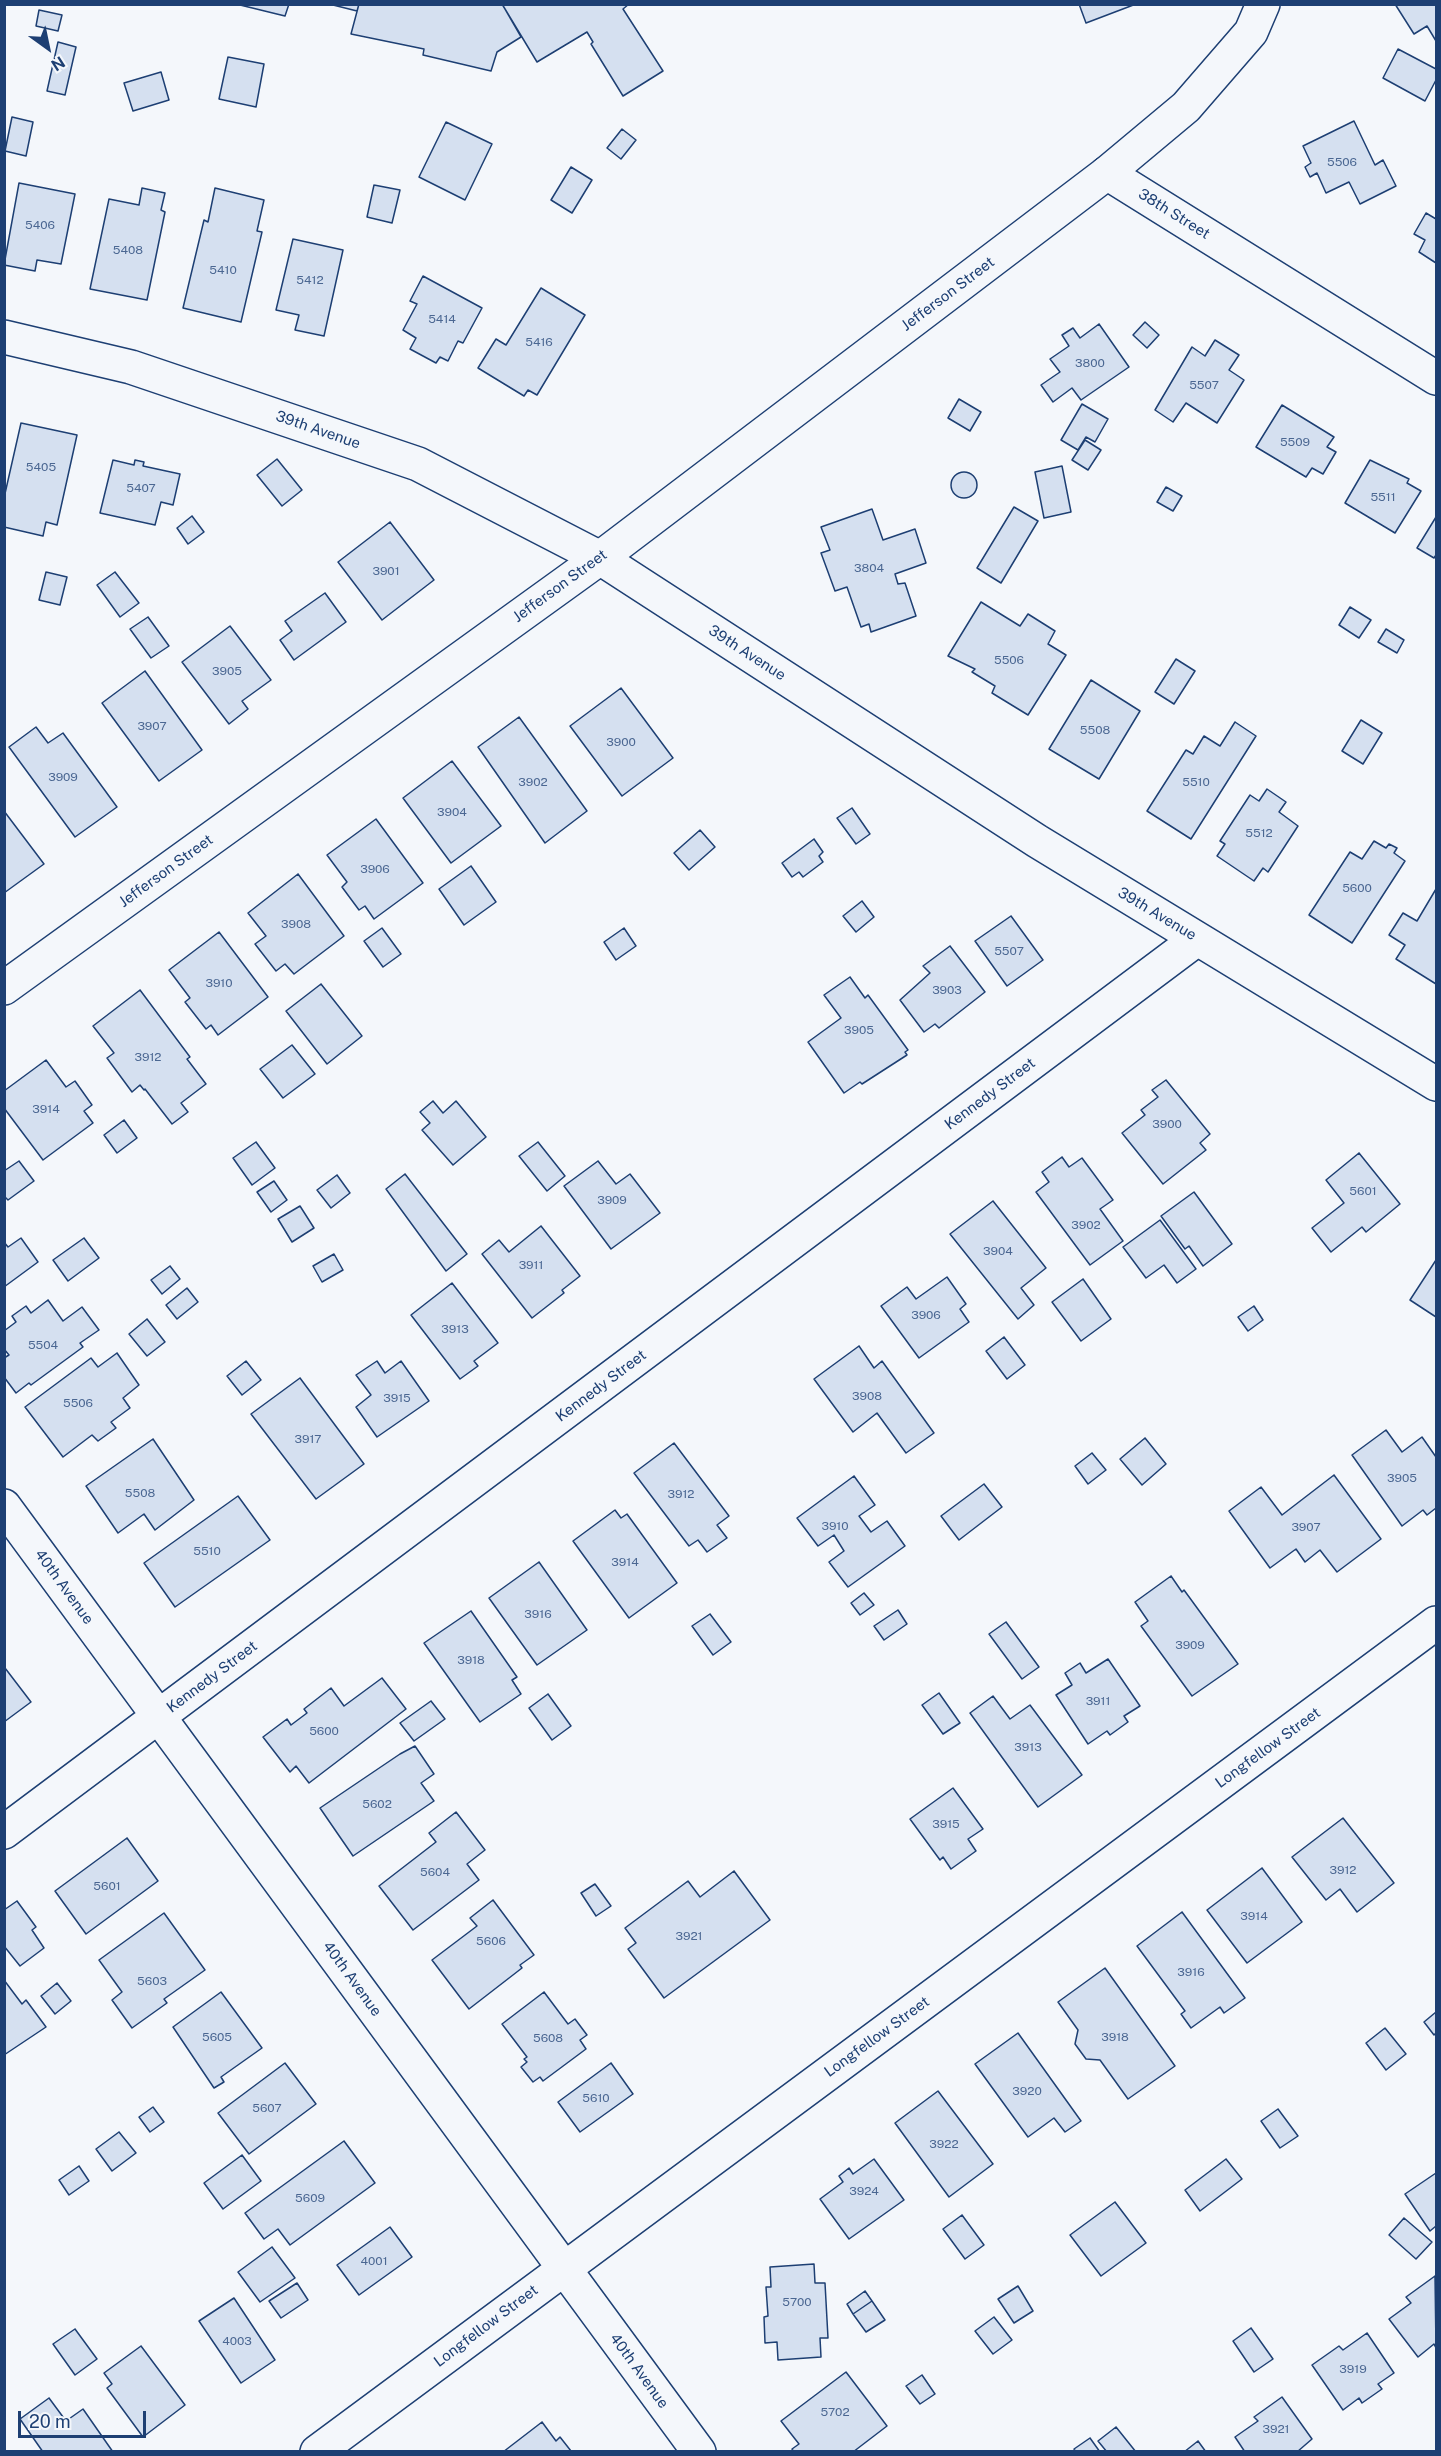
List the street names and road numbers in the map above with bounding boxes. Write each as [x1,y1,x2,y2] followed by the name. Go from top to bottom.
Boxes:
[1135,185,1213,243] street label: 38th Street
[898,253,998,335] street label: Jefferson Street
[273,407,363,453] street label: 39th Avenue
[509,546,611,626] street label: Jefferson Street
[705,621,789,685] street label: 39th Avenue
[115,831,217,911] street label: Jefferson Street
[1114,884,1200,944] street label: 39th Avenue
[941,1054,1039,1134] street label: Kennedy Street
[552,1346,650,1426] street label: Kennedy Street
[31,1546,97,1628] street label: 40th Avenue
[163,1637,261,1717] street label: Kennedy Street
[1212,1704,1324,1792] street label: Longfellow Street
[319,1938,385,2020] street label: 40th Avenue
[821,1993,933,2081] street label: Longfellow Street
[431,2281,541,2371] street label: Longfellow Street
[606,2330,672,2412] street label: 40th Avenue

